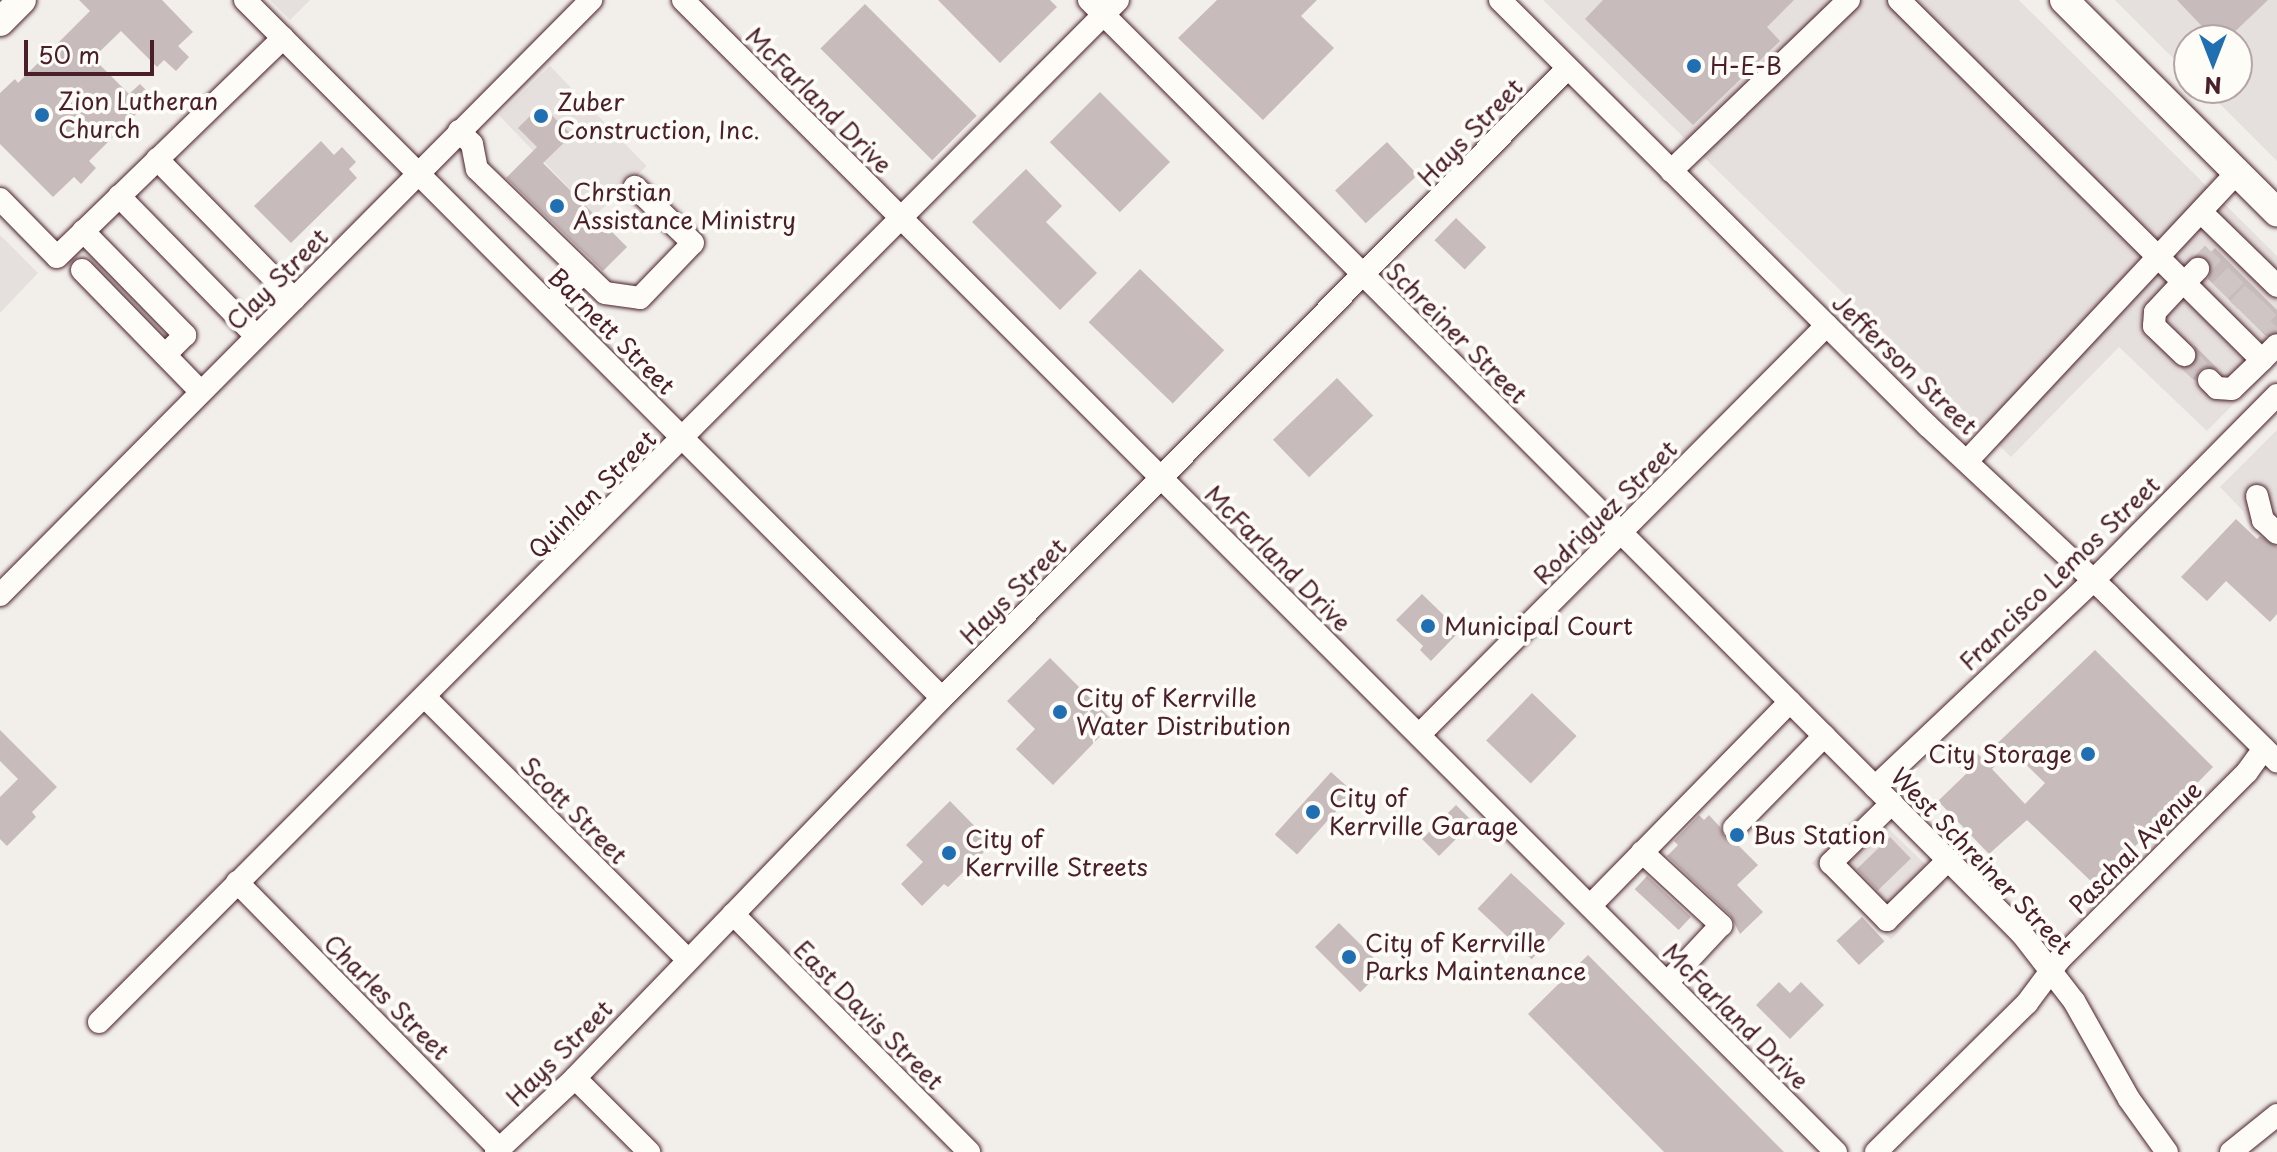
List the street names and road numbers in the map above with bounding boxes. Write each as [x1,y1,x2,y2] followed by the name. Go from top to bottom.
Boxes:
[740,21,898,179] street label: McFarland Drive
[1412,72,1528,192] street label: Hays Street
[220,222,334,336] street label: Clay Street
[1380,256,1534,410] street label: Schreiner Street
[542,261,682,401] street label: Barnett Street
[1827,288,1983,440] street label: Jefferson Street
[522,424,662,564] street label: Quinlan Street
[1527,434,1683,590] street label: Rodriguez Street
[1953,470,2165,676] street label: Francisco Lemos Street
[1199,479,1357,637] street label: McFarland Drive
[954,532,1072,650] street label: Hays Street
[514,750,634,870] street label: Scott Street
[1884,760,2080,962] street label: West Schreiner Street
[2063,775,2207,919] street label: Paschal Avenue
[318,928,456,1066] street label: Charles Street
[788,934,950,1096] street label: East Davis Street
[1657,937,1815,1095] street label: McFarland Drive
[500,994,618,1112] street label: Hays Street

